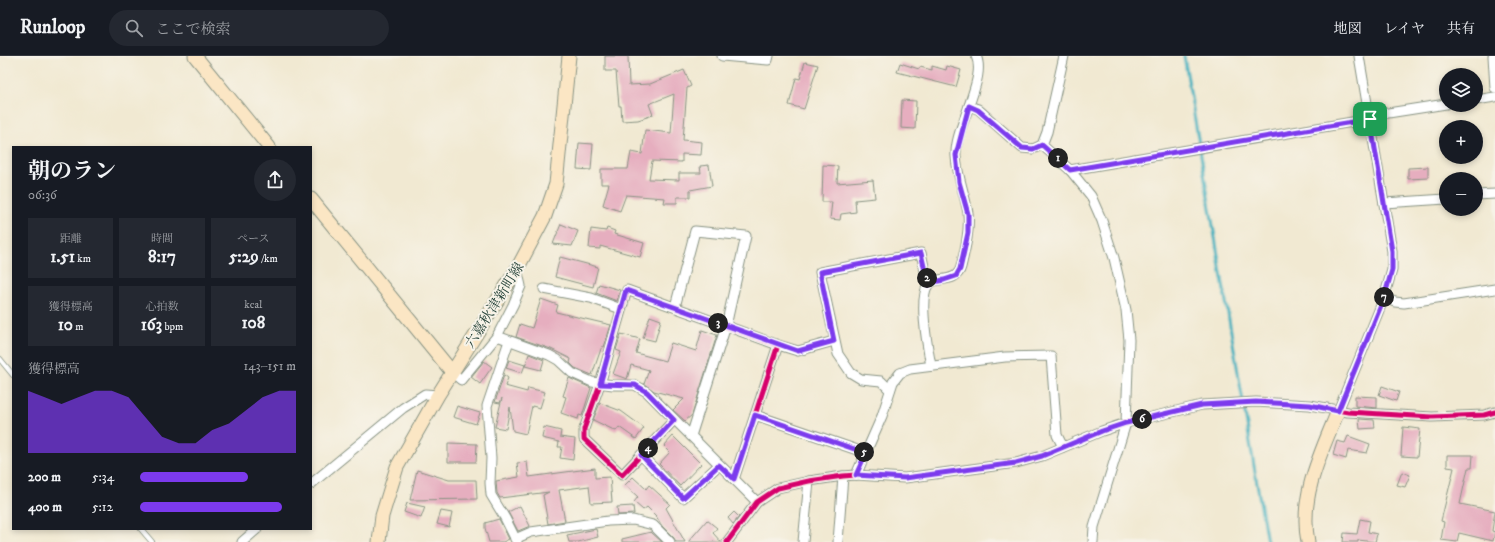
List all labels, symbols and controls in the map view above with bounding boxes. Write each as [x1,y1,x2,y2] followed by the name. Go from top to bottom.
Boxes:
[109,10,389,46] search box
[20,16,85,39] text: Runloop
[123,17,145,39] icon: search
[155,20,230,39] text: ここで検索
[1334,20,1362,38] text: 地図
[1384,20,1425,38] text: レイヤ
[1447,20,1475,38] text: 共有
[1439,68,1483,216] map controls
[1439,68,1483,112] button: layers
[1353,102,1387,136] pin
[1359,108,1381,130] icon: arrive
[1439,120,1483,164] button: +
[1048,148,1068,168] pin: 1
[1056,151,1060,165] text: 1
[28,158,116,185] text: 朝のラン
[254,159,296,201] button: share
[1439,172,1483,216] button: −
[28,187,57,203] text: 06:36
[60,232,82,246] text: 距離
[151,232,173,246] text: 時間
[237,232,270,246] text: ペース
[50,246,75,268] text: 1.51
[148,246,176,268] text: 8:17
[229,246,259,268] text: 5:29
[75,252,91,266] text: km
[259,252,278,266] text: /km
[461,259,528,352] street label: 六嘉秋津新町線
[917,268,937,288] pin: 2
[924,271,930,285] text: 2
[1374,287,1394,307] pin: 7
[1381,290,1387,304] text: 7
[244,298,262,312] text: kcal
[49,300,93,314] text: 獲得標高
[145,300,178,314] text: 心拍数
[241,312,265,334] text: 108
[708,313,728,333] pin: 3
[58,314,73,336] text: 10
[141,314,162,336] text: 163
[716,316,720,330] text: 3
[73,320,84,334] text: m
[162,320,183,334] text: bpm
[244,358,296,374] text: 143–151 m
[28,361,80,377] text: 獲得標高
[1132,409,1152,429] pin: 6
[1139,412,1145,426] text: 6
[638,438,658,458] pin: 4
[645,441,651,455] text: 4
[854,442,874,462] pin: 5
[861,445,867,459] text: 5
[28,469,61,485] text: 200 m
[92,469,114,485] text: 5:34
[28,499,62,515] text: 400 m
[92,499,113,515] text: 5:12

